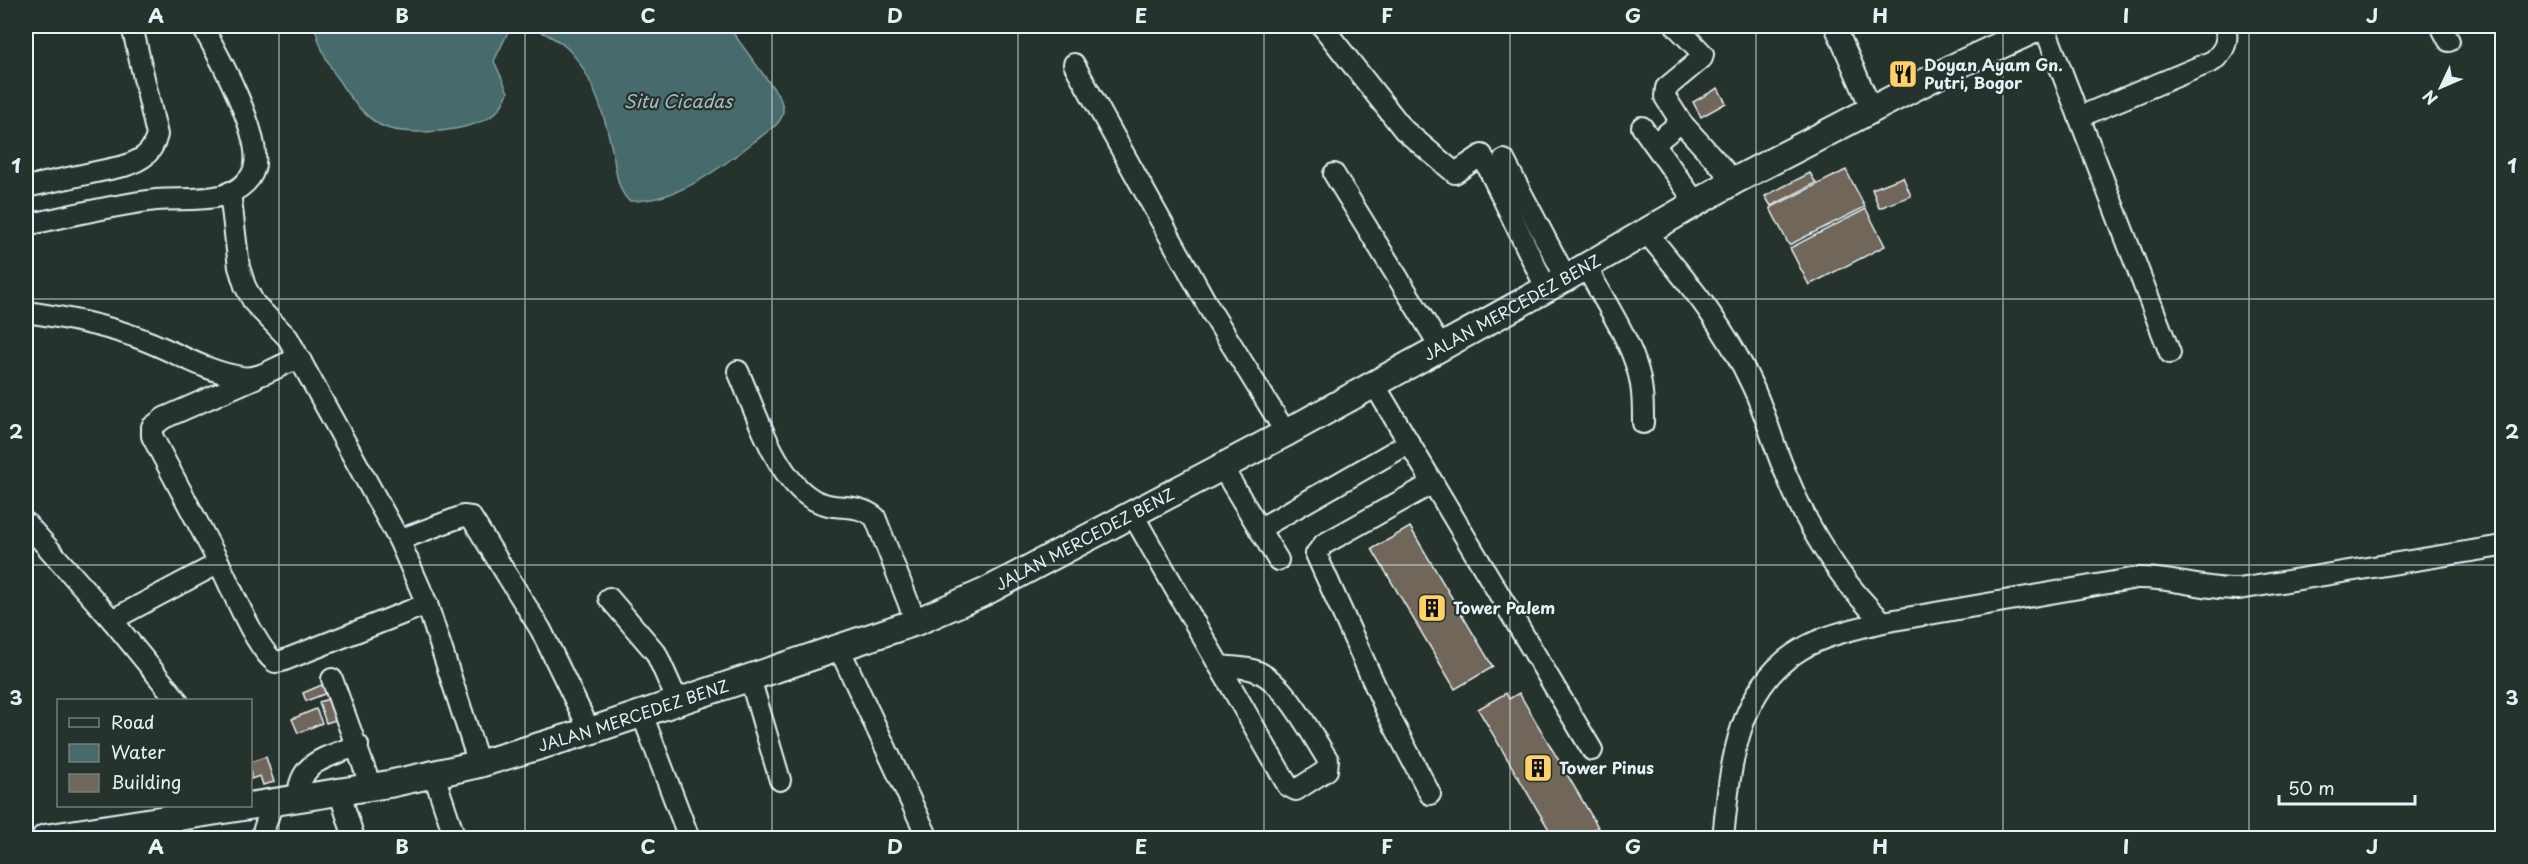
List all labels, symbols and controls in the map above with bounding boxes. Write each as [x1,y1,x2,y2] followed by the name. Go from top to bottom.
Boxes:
[148,0,164,30] text: A
[395,0,409,30] text: B
[640,0,656,30] text: C
[887,0,903,30] text: D
[1135,0,1147,30] text: E
[1381,0,1393,30] text: F
[1625,0,1641,30] text: G
[1872,0,1888,30] text: H
[2123,0,2129,30] text: I
[2366,0,2378,30] text: J
[1924,52,2063,94] place label: Doyan Ayam Gn. Putri, Bogor
[2411,57,2471,117] north arrow
[1887,58,1919,90] restaurant icon: Doyan Ayam Gn. Putri, Bogor
[2416,85,2443,111] text: N
[624,87,734,114] water label: Situ Cicadas
[11,150,21,180] text: 1
[2507,150,2517,180] text: 1
[1419,248,1604,366] street label: JALAN MERCEDEZ BENZ
[9,416,23,446] text: 2
[2505,416,2519,446] text: 2
[991,481,1178,596] street label: JALAN MERCEDEZ BENZ
[1416,592,1448,624] building icon: Tower Palem
[1453,595,1555,619] place label: Tower Palem
[535,673,731,757] street label: JALAN MERCEDEZ BENZ
[9,682,23,712] text: 3
[2505,682,2519,712] text: 3
[57,699,252,807] legend
[111,708,155,735] text: Road
[111,738,166,765] text: Water
[1522,752,1554,784] building icon: Tower Pinus
[1559,755,1654,779] place label: Tower Pinus
[111,768,181,795] text: Building
[2279,768,2416,806] scale bar
[2288,774,2335,801] text: 50 m
[148,831,164,861] text: A
[395,831,409,861] text: B
[640,831,656,861] text: C
[887,831,903,861] text: D
[1135,831,1147,861] text: E
[1381,831,1393,861] text: F
[1625,831,1641,861] text: G
[1872,831,1888,861] text: H
[2123,831,2129,861] text: I
[2366,831,2378,861] text: J

